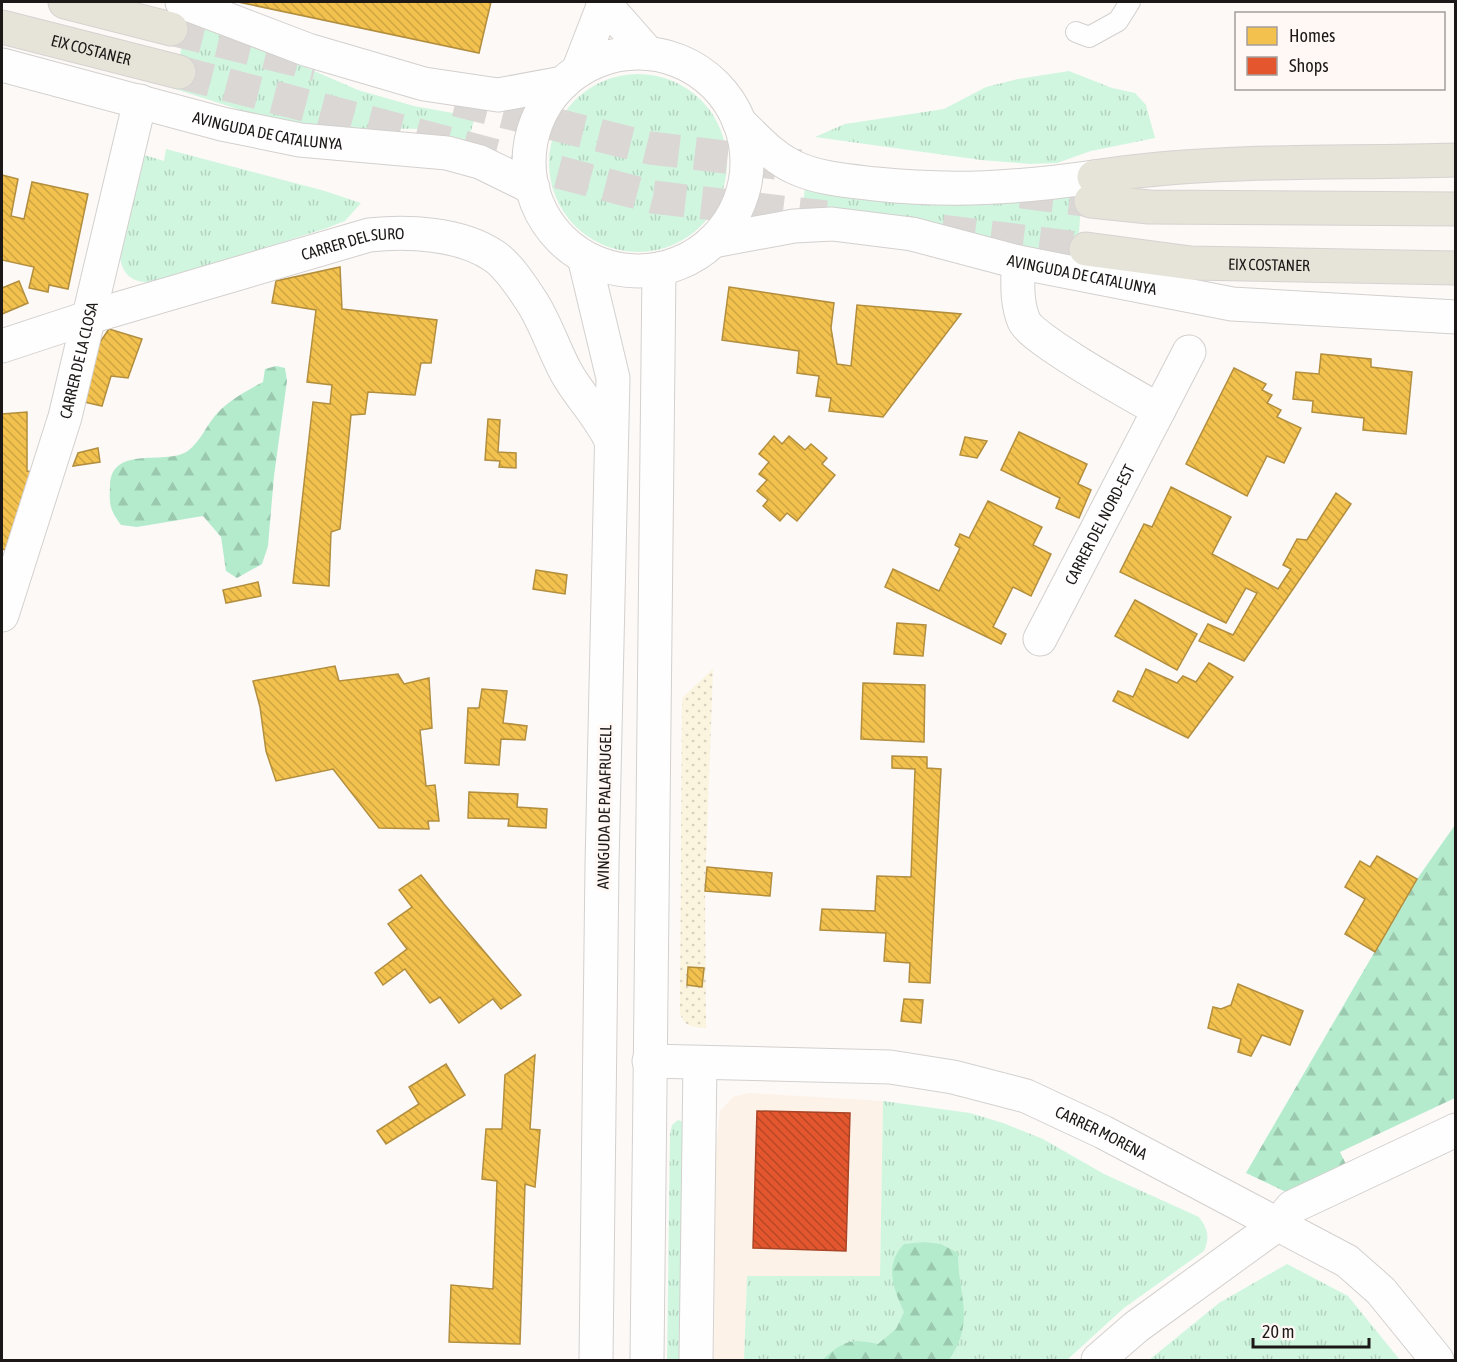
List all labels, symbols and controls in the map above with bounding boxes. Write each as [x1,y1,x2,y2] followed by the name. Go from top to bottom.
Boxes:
[1235,12,1445,90] legend
[1289,25,1335,46] text: Homes
[49,31,133,68] street label: EIX COSTANER
[1289,55,1329,76] text: Shops
[191,108,343,153] street label: AVINGUDA DE CATALUNYA
[299,224,404,263] street label: CARRER DEL SURO
[1005,251,1158,298] street label: AVINGUDA DE CATALUNYA
[1228,255,1310,274] street label: EIX COSTANER
[56,300,101,421] street label: CARRER DE LA CLOSA
[1061,461,1138,588] street label: CARRER DEL NORD-EST
[594,724,614,889] street label: AVINGUDA DE PALAFRUGELL
[1053,1102,1151,1163] street label: CARRER MORENA
[1253,1311,1368,1349] scale bar
[1262,1321,1294,1342] text: 20 m

